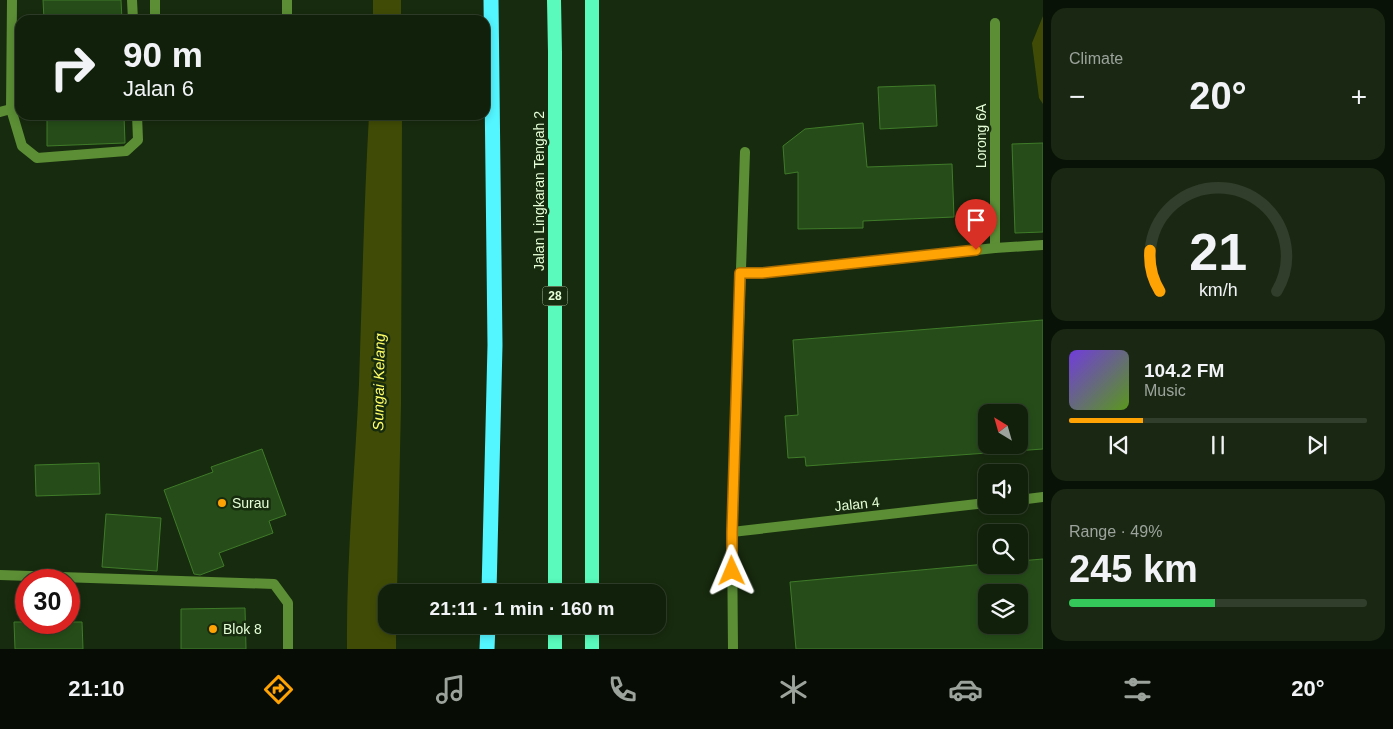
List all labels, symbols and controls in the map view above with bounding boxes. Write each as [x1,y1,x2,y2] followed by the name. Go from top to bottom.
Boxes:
[40,35,105,100] icon: right
[123,35,203,74] text: 90 m
[1069,50,1123,67] text: Climate
[1189,75,1247,117] text: 20°
[123,76,194,101] text: Jalan 6
[1069,81,1085,112] text: −
[1351,81,1367,112] text: +
[973,103,989,168] street label: Lorong 6A
[531,111,547,271] street label: Jalan Lingkaran Tengah 2
[955,199,997,250] pin
[962,206,990,234] icon: arrive
[1189,223,1247,281] text: 21
[1199,280,1237,300] text: km/h
[542,286,568,306] road number: 28
[369,332,388,431] water label: Sungai Kelang
[1144,360,1224,381] text: 104.2 FM
[1144,382,1186,399] text: Music
[978,404,1028,454] north arrow
[978,404,1028,634] map controls
[1105,431,1133,459] icon: previous
[1204,431,1232,459] icon: pause
[1303,431,1331,459] icon: next
[978,464,1028,514] button: sound
[834,494,880,514] street label: Jalan 4
[232,495,269,511] place label: Surau
[216,497,228,509] marker: Surau
[1069,523,1162,540] text: Range · 49%
[978,524,1028,574] button: search
[705,544,757,596] position arrow
[1069,548,1198,590] text: 245 km
[15,569,80,634] speed limit sign: 30
[978,584,1028,634] button: layers
[430,598,614,619] text: 21:11 · 1 min · 160 m
[223,621,262,637] place label: Blok 8
[207,623,219,635] marker: Blok 8
[261,672,296,707] icon: directions
[433,672,468,707] icon: music
[605,672,640,707] icon: phone
[776,672,811,707] icon: climate
[948,672,983,707] icon: car
[1120,672,1155,707] icon: filters
[68,676,125,701] text: 21:10
[1291,676,1325,701] text: 20°

